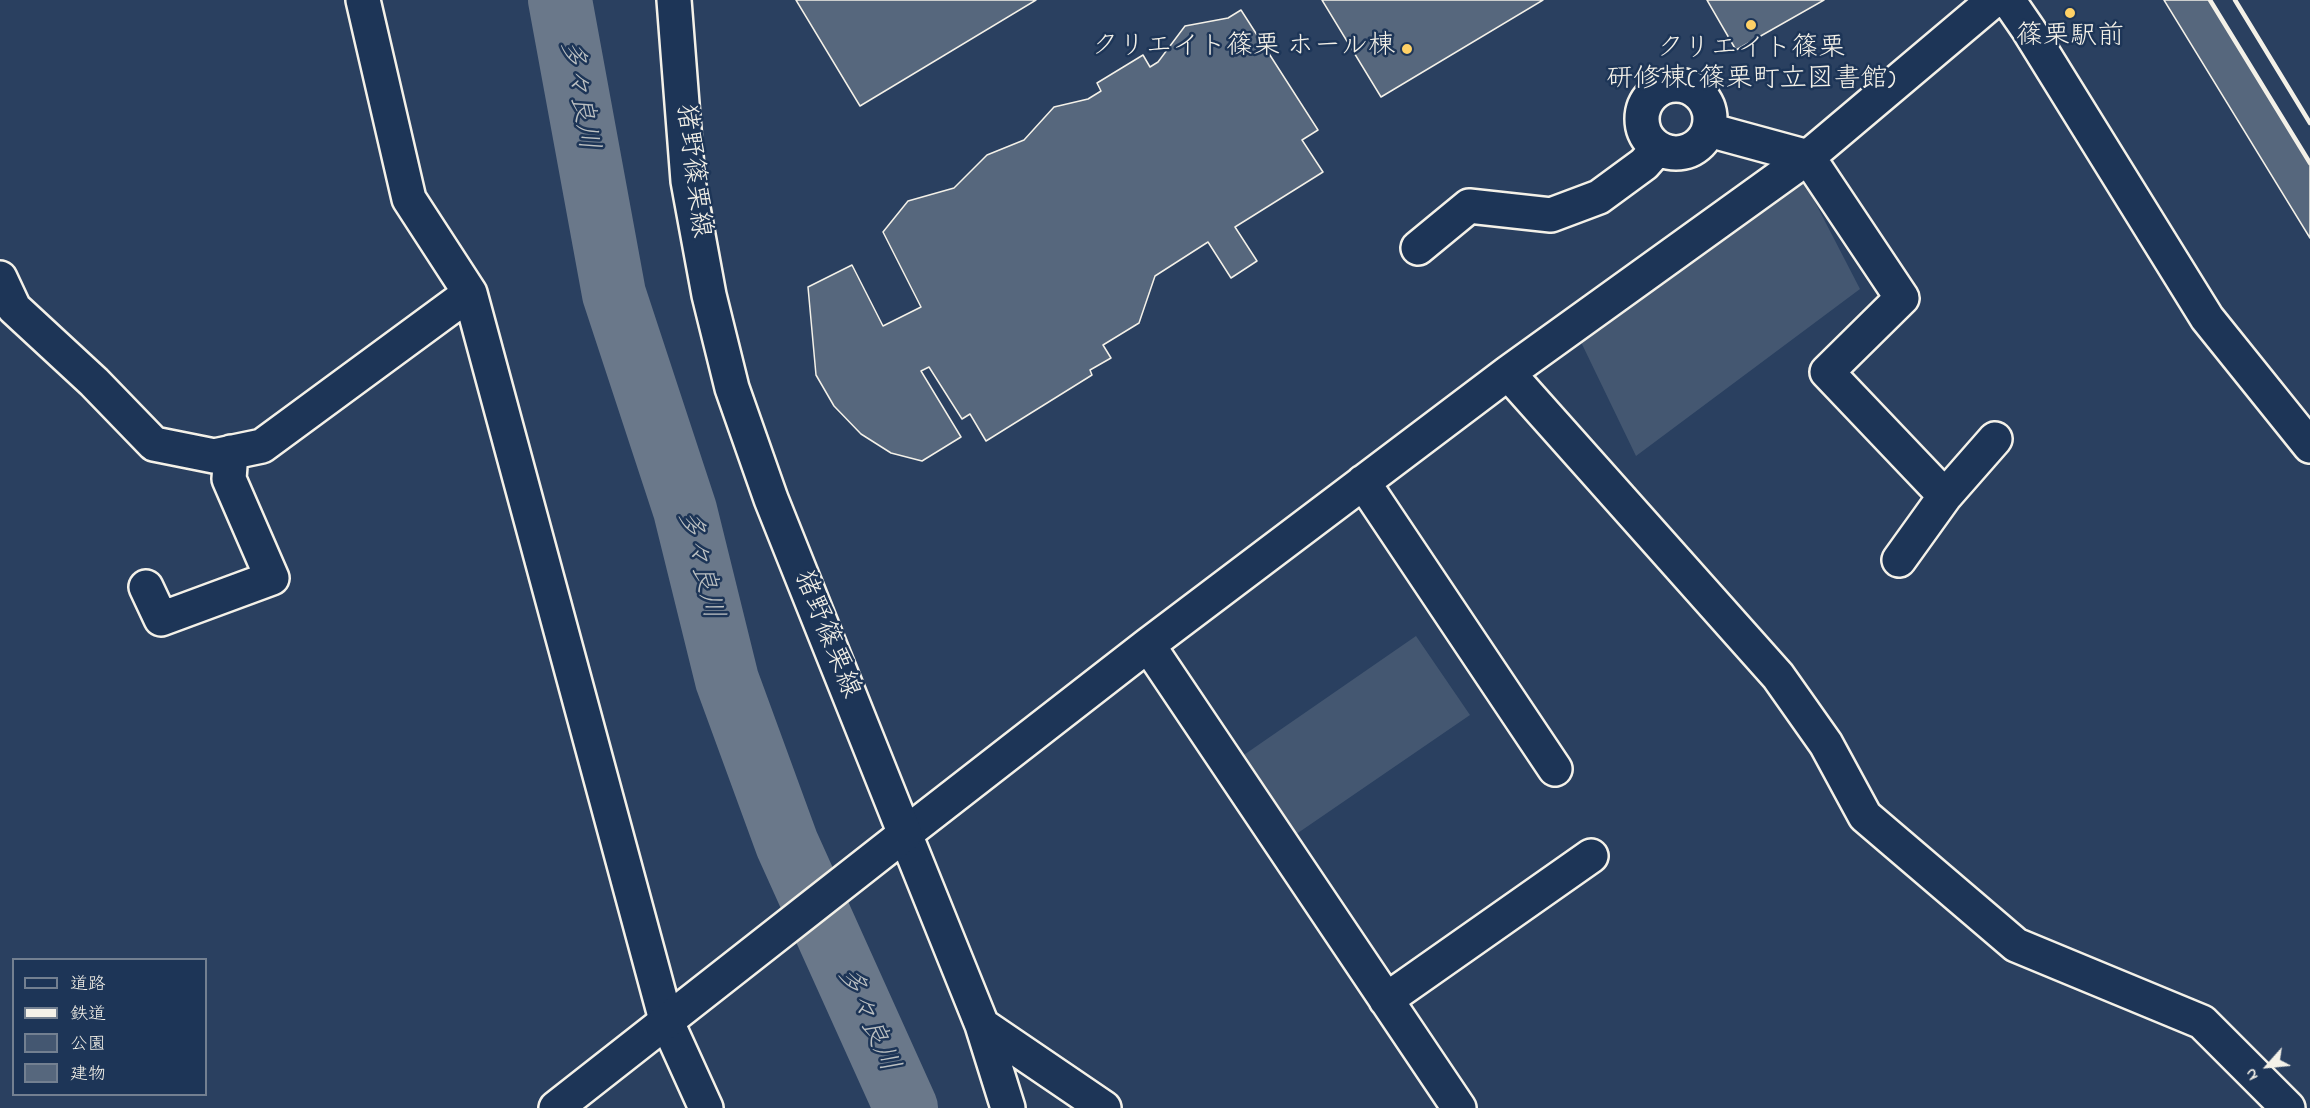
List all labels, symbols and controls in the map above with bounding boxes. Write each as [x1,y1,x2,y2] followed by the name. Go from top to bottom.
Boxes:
[2063,6,2077,20] marker: 篠栗駅前
[1744,18,1758,32] marker: クリエイト篠栗 研修棟(篠栗町立図書館)
[2016,23,2124,55] place label: 篠栗駅前
[1091,33,1395,65] place label: クリエイト篠栗 ホール棟
[1606,35,1896,98] place label: クリエイト篠栗 研修棟(篠栗町立図書館)
[551,37,603,153] water label: 多々良川
[1400,42,1414,56] marker: クリエイト篠栗 ホール棟
[667,102,715,240] street label: 猪野篠栗線
[668,507,728,623] water label: 多々良川
[785,566,865,704] street label: 猪野篠栗線
[12,958,207,1096] legend
[828,962,904,1078] water label: 多々良川
[70,972,106,998] text: 道路
[70,1002,106,1028] text: 鉄道
[70,1032,106,1058] text: 公園
[2238,1036,2298,1096] north arrow
[70,1062,106,1088] text: 建物
[2239,1064,2265,1084] text: N

